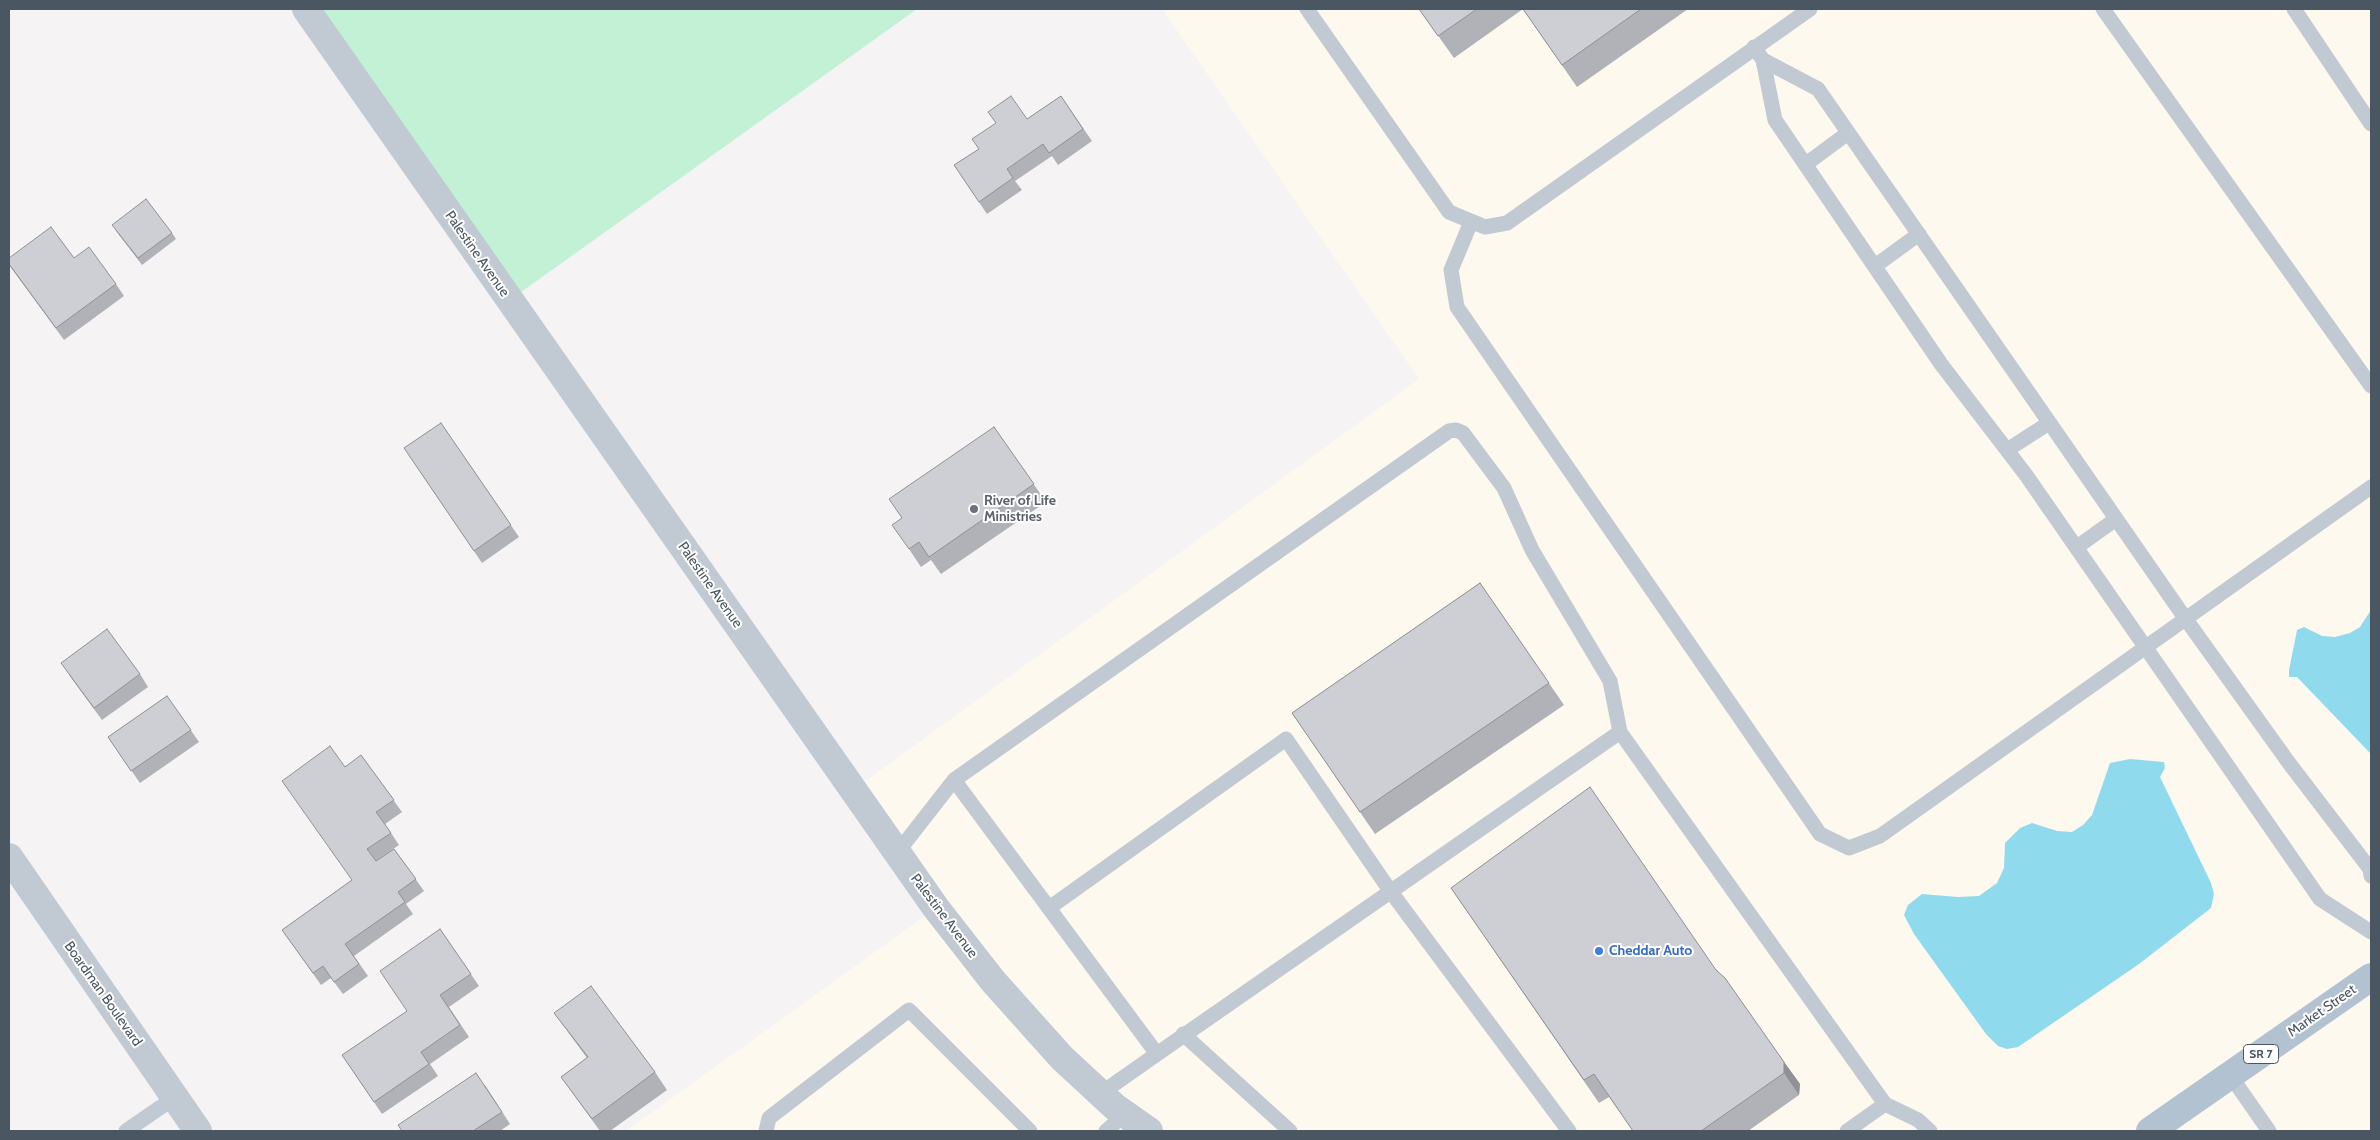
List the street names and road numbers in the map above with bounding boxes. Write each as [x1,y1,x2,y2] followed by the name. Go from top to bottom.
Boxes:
[441,208,513,300] street label: Palestine Avenue
[674,539,746,631] street label: Palestine Avenue
[907,871,981,961] street label: Palestine Avenue
[61,938,145,1050] street label: Boardman Boulevard
[2285,981,2359,1041] street label: Market Street
[2244,1044,2278,1064] road number: SR 7

